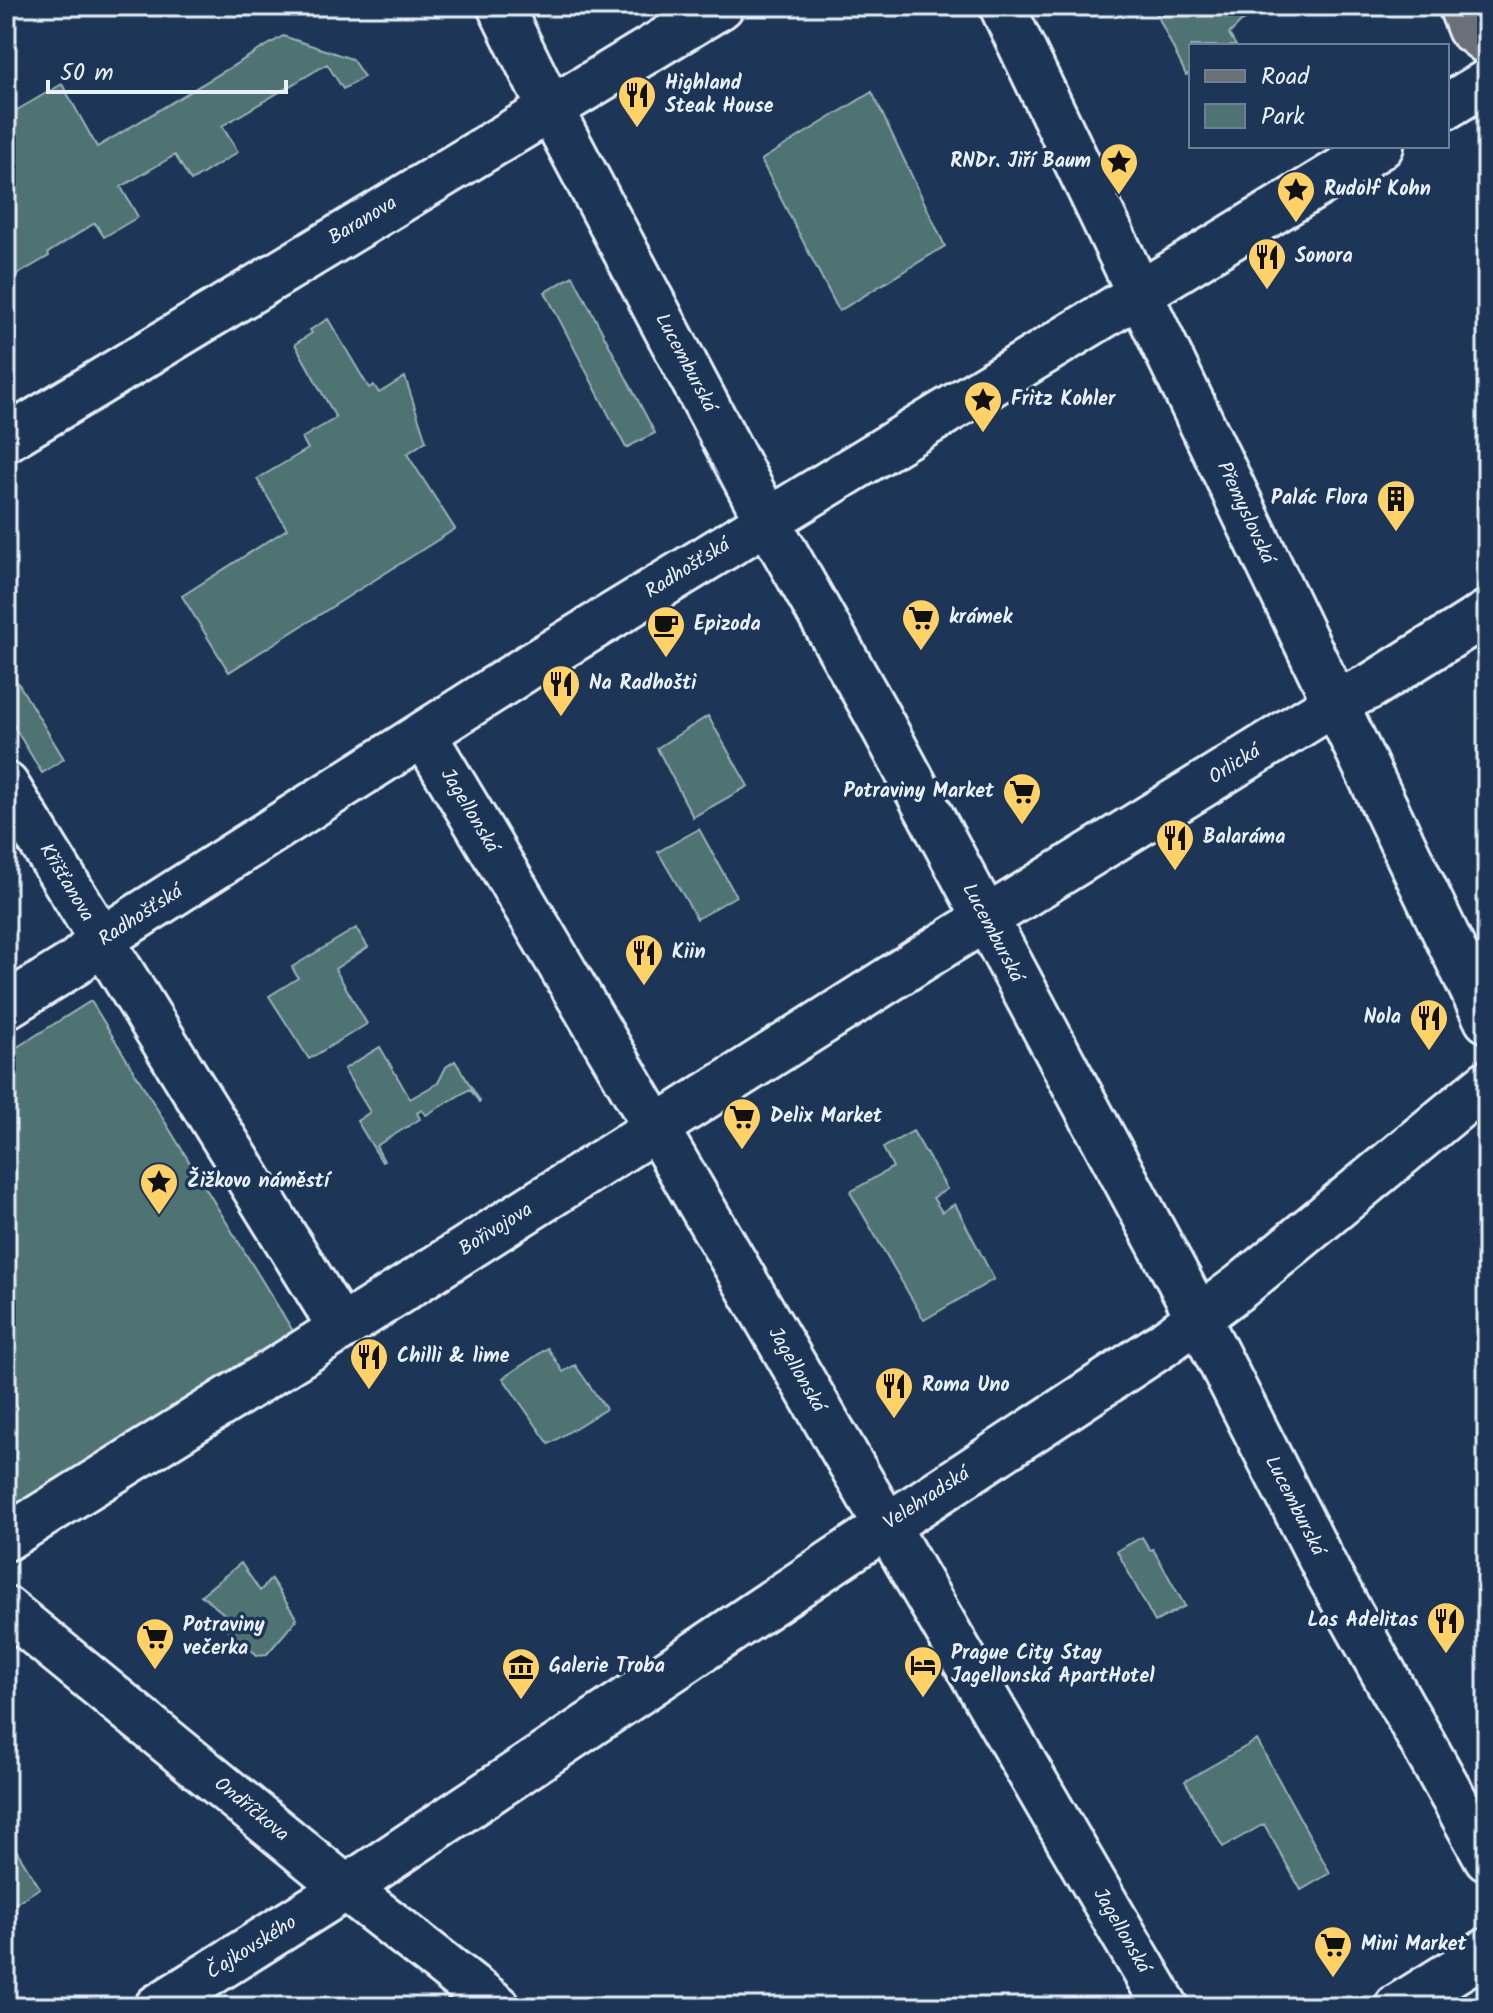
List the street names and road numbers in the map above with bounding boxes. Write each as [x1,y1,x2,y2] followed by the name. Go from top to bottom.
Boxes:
[322,188,404,254] street label: Baranova
[645,308,725,420] street label: Lucemburská
[1207,456,1283,571] street label: Přemyslovská
[639,529,738,608] street label: Radhošťská
[1203,736,1269,793] street label: Orlická
[431,762,508,861] street label: Jagellonská
[30,837,102,929] street label: Křišťanova
[92,876,191,955] street label: Radhošťská
[952,878,1032,990] street label: Lucemburská
[453,1195,539,1265] street label: Bořivojova
[759,1321,834,1420] street label: Jagellonská
[1255,1450,1334,1563] street label: Lucemburská
[877,1458,978,1539] street label: Velehradská
[206,1769,296,1851] street label: Ondříčkova
[1084,1882,1159,1981] street label: Jagellonská
[200,1908,304,1988] street label: Čajkovského

